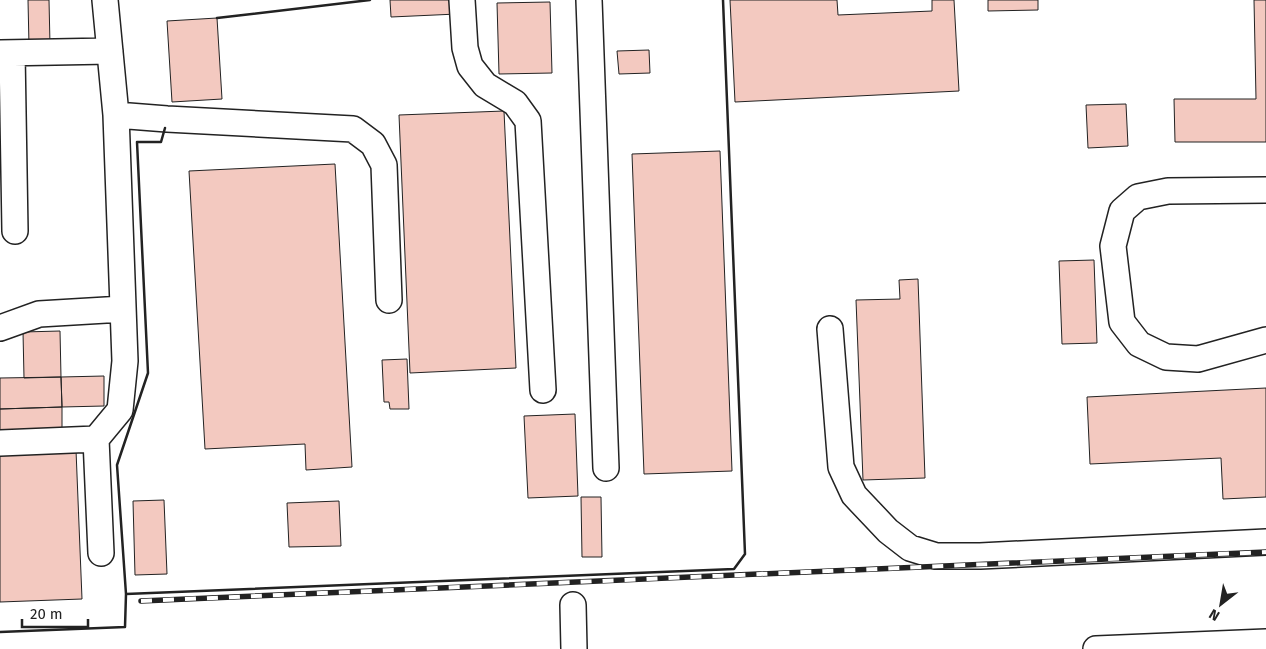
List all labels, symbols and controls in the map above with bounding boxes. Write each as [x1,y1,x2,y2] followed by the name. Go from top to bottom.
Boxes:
[1196,579,1246,629] north arrow
[22,596,89,628] scale bar
[30,605,63,623] text: 20 m
[1206,605,1223,624] text: N

